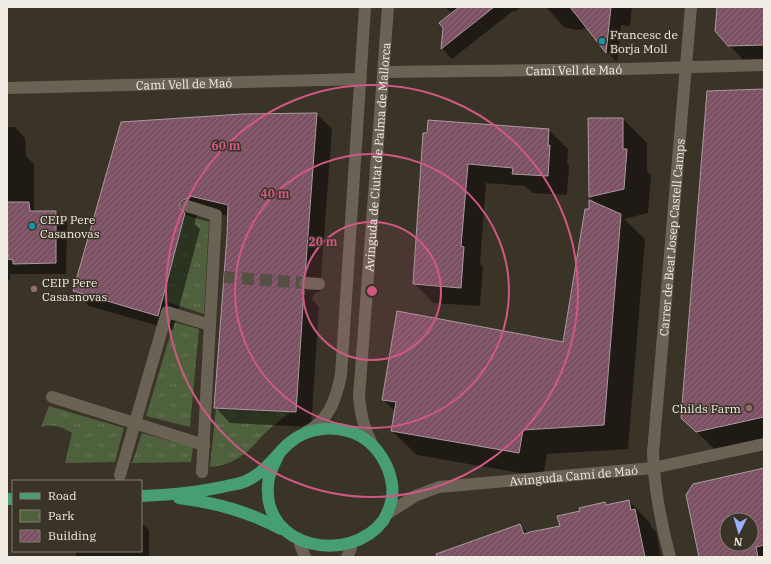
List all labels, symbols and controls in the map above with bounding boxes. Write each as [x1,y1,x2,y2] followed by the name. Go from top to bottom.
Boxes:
[610,27,678,56] place label: Francesc de Borja Moll
[597,36,607,46] marker: Francesc de Borja Moll
[361,41,393,272] street label: Avinguda de Ciutat de Palma de Mallorca
[526,62,622,78] street label: Camí Vell de Maó
[136,75,233,92] street label: Camí Vell de Maó
[212,138,241,153] text: 60 m
[655,138,687,337] street label: Carrer de Beat Josep Castell Camps
[261,186,290,201] text: 40 m
[40,212,100,241] place label: CEIP Pere Casanovas
[27,221,37,231] marker: CEIP Pere Casanovas
[309,234,338,249] text: 20 m
[42,275,108,304] place label: CEIP Pere Casasnovas
[29,284,39,294] marker: CEIP Pere Casasnovas
[365,284,379,298] centre of rings
[672,401,742,416] place label: Childs Farm
[744,403,754,413] marker: Childs Farm
[509,462,639,488] street label: Avinguda Camí de Maó
[12,480,142,552] legend
[48,488,77,503] text: Road
[48,508,74,523] text: Park
[719,512,759,552] north arrow
[48,528,96,543] text: Building
[733,535,743,549] text: N

